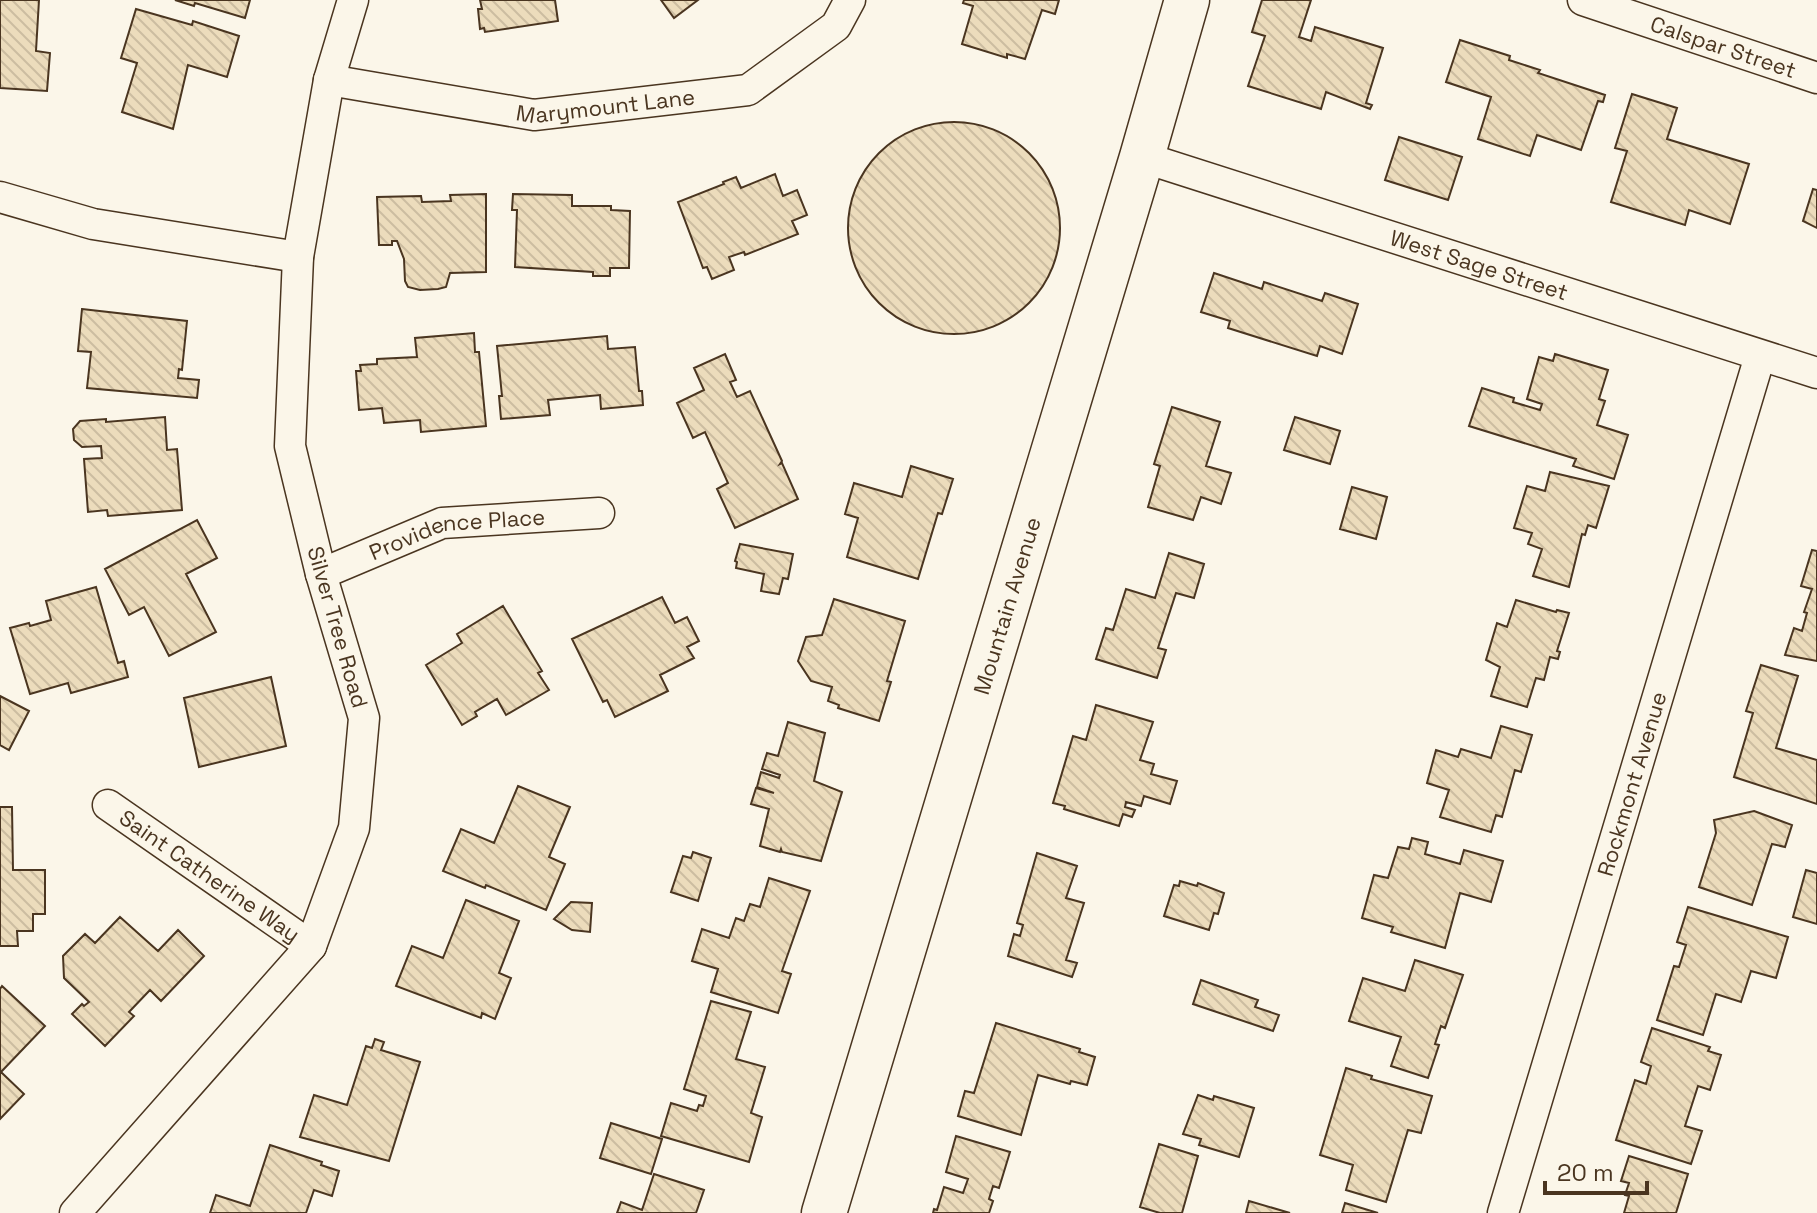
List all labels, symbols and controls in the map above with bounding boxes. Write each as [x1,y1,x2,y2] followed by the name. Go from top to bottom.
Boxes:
[1647,10,1800,84] street label: Calspar Street
[514,82,696,129] street label: Marymount Lane
[1387,223,1572,306] street label: West Sage Street
[365,502,546,566] street label: Providence Place
[967,514,1047,698] street label: Mountain Avenue
[302,543,374,711] street label: Silver Tree Road
[1591,688,1673,880] street label: Rockmont Avenue
[114,803,306,948] street label: Saint Catherine Way
[1545,1145,1647,1195] scale bar
[1557,1157,1614,1188] text: 20 m

